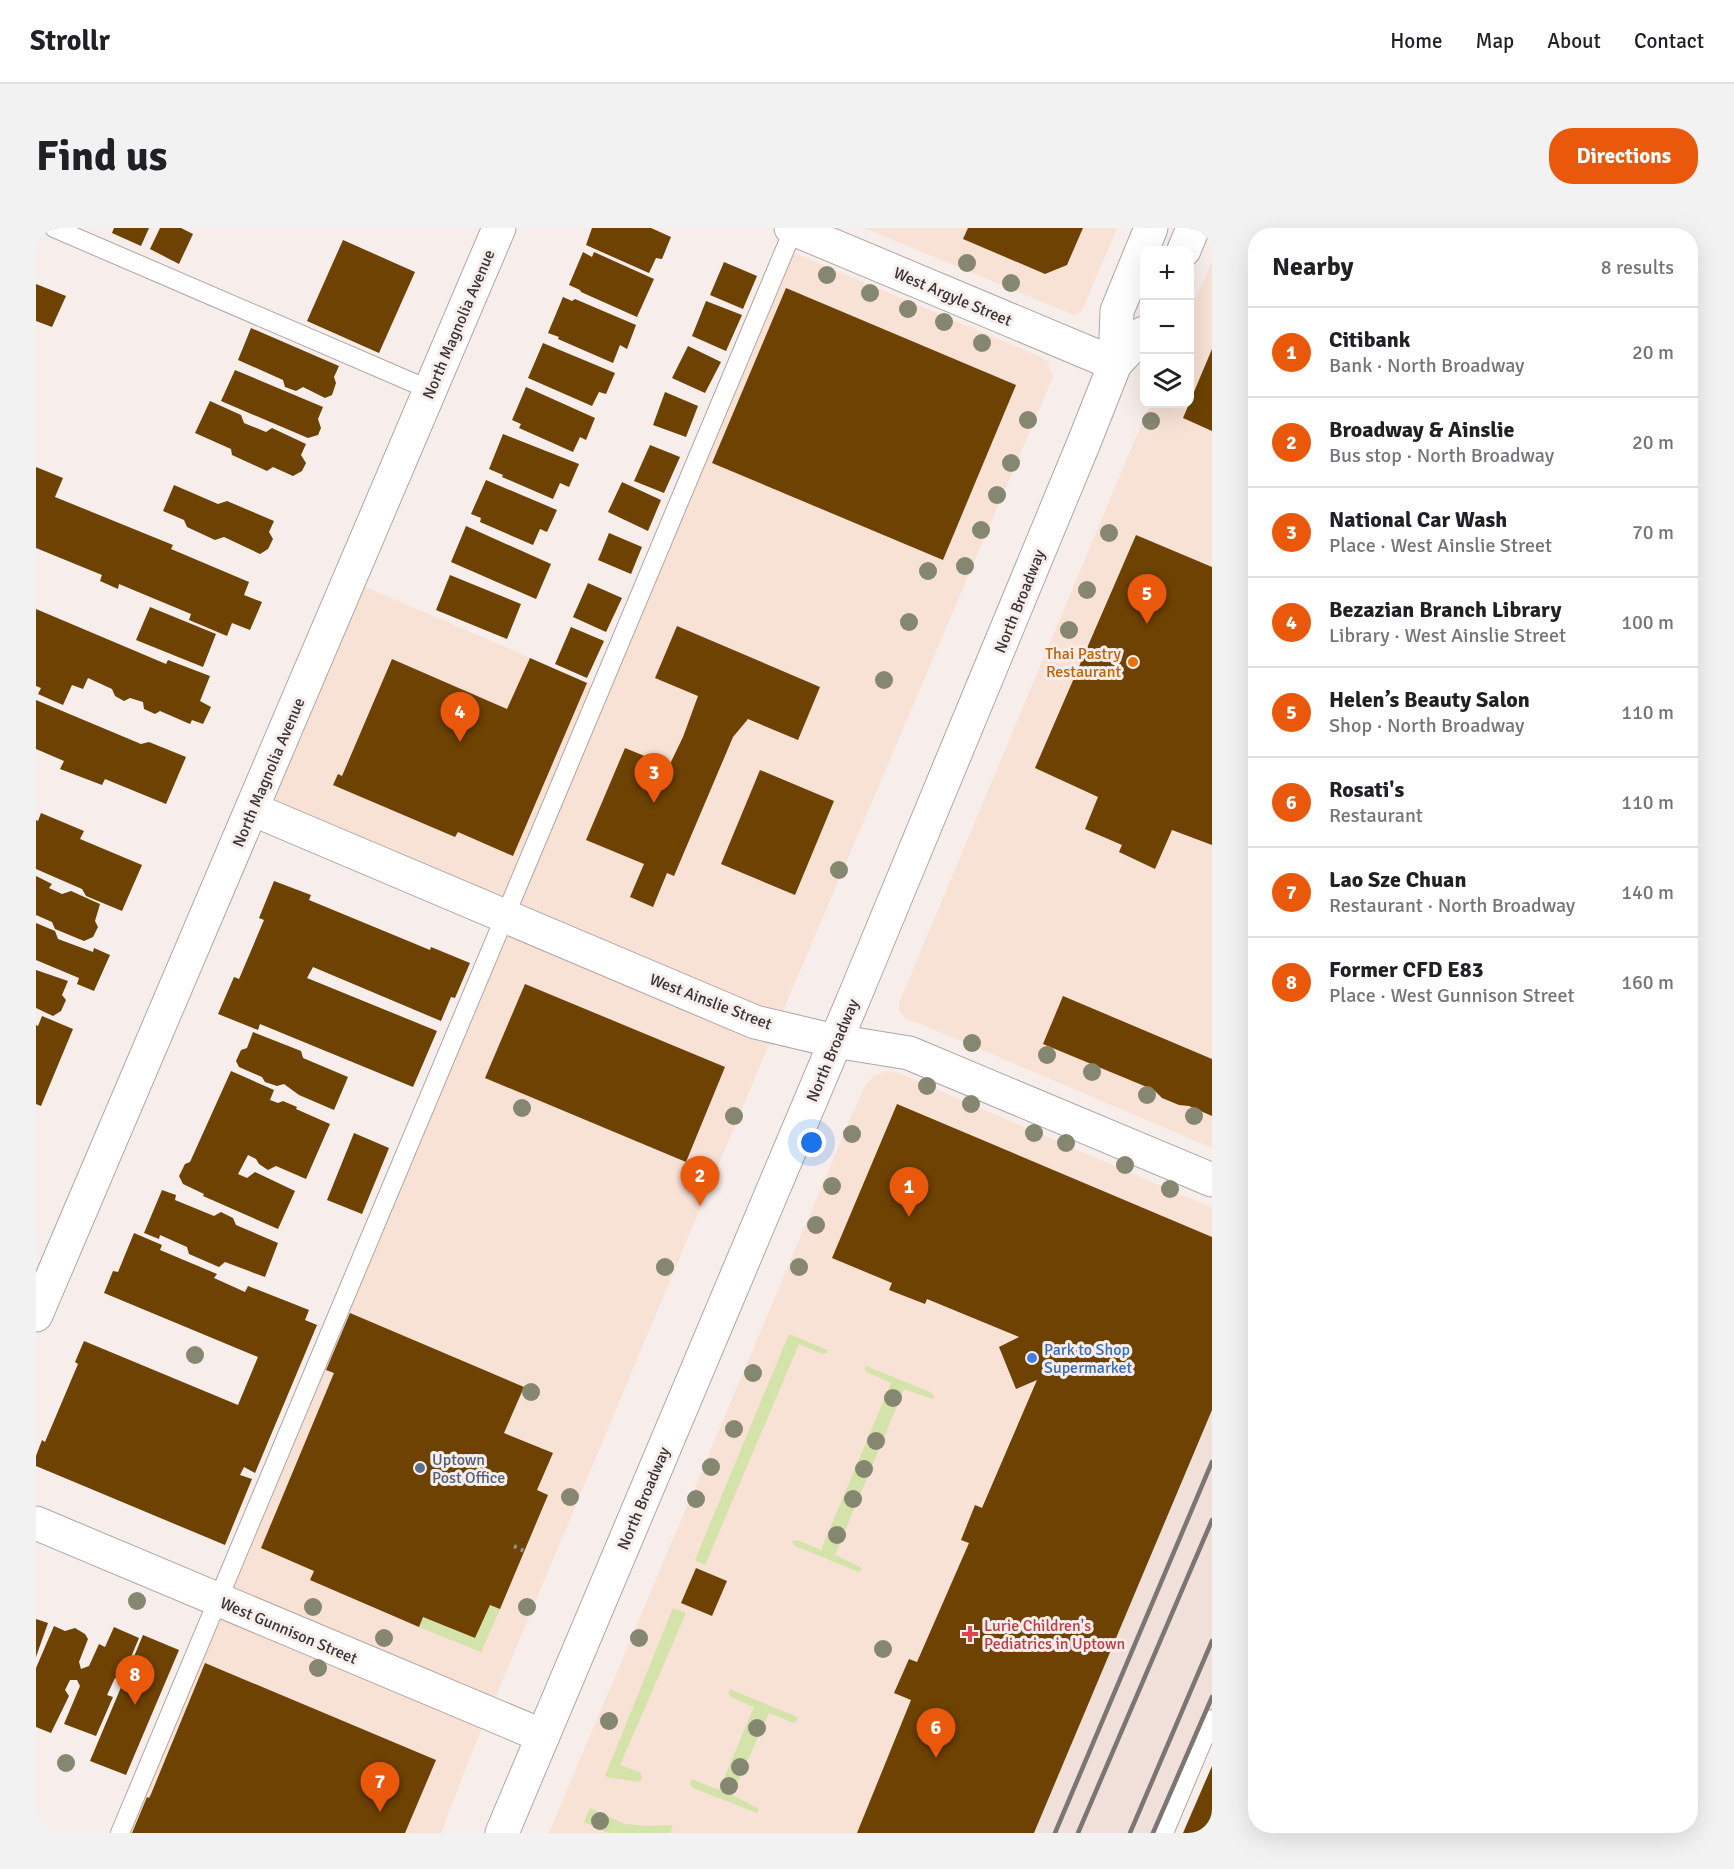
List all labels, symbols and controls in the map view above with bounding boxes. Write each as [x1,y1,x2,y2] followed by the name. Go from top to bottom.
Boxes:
[30,24,110,58] text: Strollr
[1390,28,1443,54] text: Home
[1476,28,1514,54] text: Map
[1547,28,1601,54] text: About
[1634,28,1704,54] text: Contact
[1549,128,1698,184] button: Directions
[36,131,167,182] text: Find us
[1140,246,1194,408] map controls
[1140,246,1194,300] button: +
[418,247,499,402] street label: North Magnolia Avenue
[1272,251,1353,283] text: Nearby
[1601,255,1674,280] text: 8 results
[891,263,1015,331] street label: West Argyle Street
[1140,300,1194,354] button: −
[1329,326,1410,353] text: Citibank
[1286,340,1297,365] text: 1
[1632,340,1674,365] text: 20 m
[1329,353,1524,378] text: Bank · North Broadway
[1140,354,1194,408] button: layers
[1329,416,1514,443] text: Broadway & Ainslie
[1286,430,1297,455] text: 2
[1632,430,1674,455] text: 20 m
[1329,443,1554,468] text: Bus stop · North Broadway
[1329,506,1507,533] text: National Car Wash
[1286,520,1297,545] text: 3
[1632,520,1674,545] text: 70 m
[1329,533,1552,558] text: Place · West Ainslie Street
[990,546,1050,656] street label: North Broadway
[1128,574,1166,624] pin: 5
[1329,596,1561,623] text: Bezazian Branch Library
[1286,610,1297,635] text: 4
[1621,610,1674,635] text: 100 m
[1329,623,1566,648] text: Library · West Ainslie Street
[1045,644,1122,682] place label: Thai Pastry Restaurant
[1126,655,1140,669] marker: Thai Pastry Restaurant
[1329,686,1530,713] text: Helen’s Beauty Salon
[440,692,480,742] pin: 4
[228,695,309,850] street label: North Magnolia Avenue
[1286,700,1297,725] text: 5
[1621,700,1674,725] text: 110 m
[1329,713,1524,738] text: Shop · North Broadway
[634,754,674,803] pin: 3
[1329,776,1404,803] text: Rosati's
[1286,790,1297,815] text: 6
[1621,790,1674,815] text: 110 m
[1329,803,1423,828] text: Restaurant
[1329,866,1466,893] text: Lao Sze Chuan
[1286,880,1297,905] text: 7
[1621,880,1674,905] text: 140 m
[1329,893,1575,918] text: Restaurant · North Broadway
[1329,956,1484,983] text: Former CFD E83
[647,969,775,1035] street label: West Ainslie Street
[1286,970,1297,995] text: 8
[1621,970,1674,995] text: 160 m
[1329,983,1575,1008] text: Place · West Gunnison Street
[802,995,864,1105] street label: North Broadway
[797,1128,826,1157] your location
[680,1156,720,1206] pin: 2
[890,1168,928,1217] pin: 1
[1044,1340,1132,1378] place label: Park to Shop Supermarket
[1025,1351,1039,1365] marker: Park to Shop Supermarket
[613,1443,675,1553] street label: North Broadway
[432,1450,505,1488] place label: Uptown Post Office
[413,1461,427,1475] marker: Uptown Post Office
[217,1593,361,1669] street label: West Gunnison Street
[984,1616,1125,1654] place label: Lurie Children's Pediatrics in Uptown
[961,1625,979,1643] marker: Lurie Children's Pediatrics in Uptown
[116,1656,154,1705] pin: 8
[916,1708,956,1758] pin: 6
[360,1762,400,1812] pin: 7

